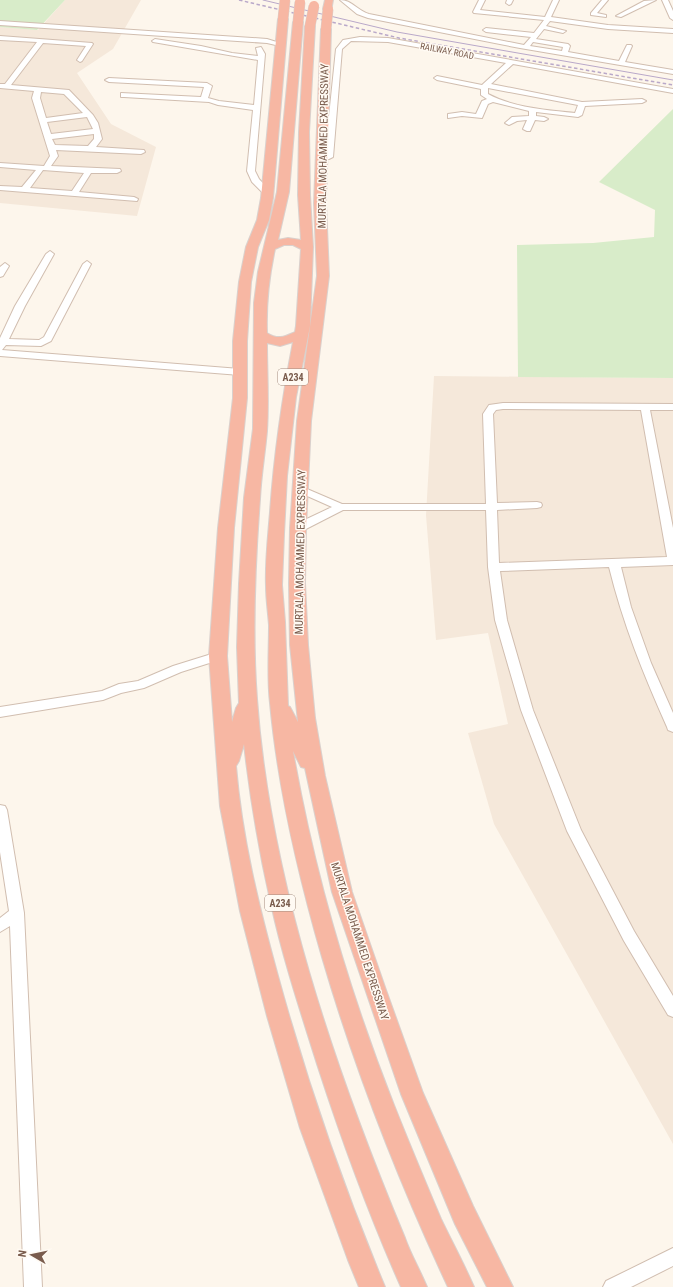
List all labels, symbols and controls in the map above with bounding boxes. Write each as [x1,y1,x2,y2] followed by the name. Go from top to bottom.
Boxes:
[419,41,475,61] street label: RAILWAY ROAD
[316,63,331,229] street label: MURTALA MOHAMMED EXPRESSWAY
[278,369,308,385] road number: A234
[293,469,308,635] street label: MURTALA MOHAMMED EXPRESSWAY
[328,861,391,1022] street label: MURTALA MOHAMMED EXPRESSWAY
[265,895,295,911] road number: A234
[12,1235,52,1275] north arrow
[16,1249,30,1258] text: N

